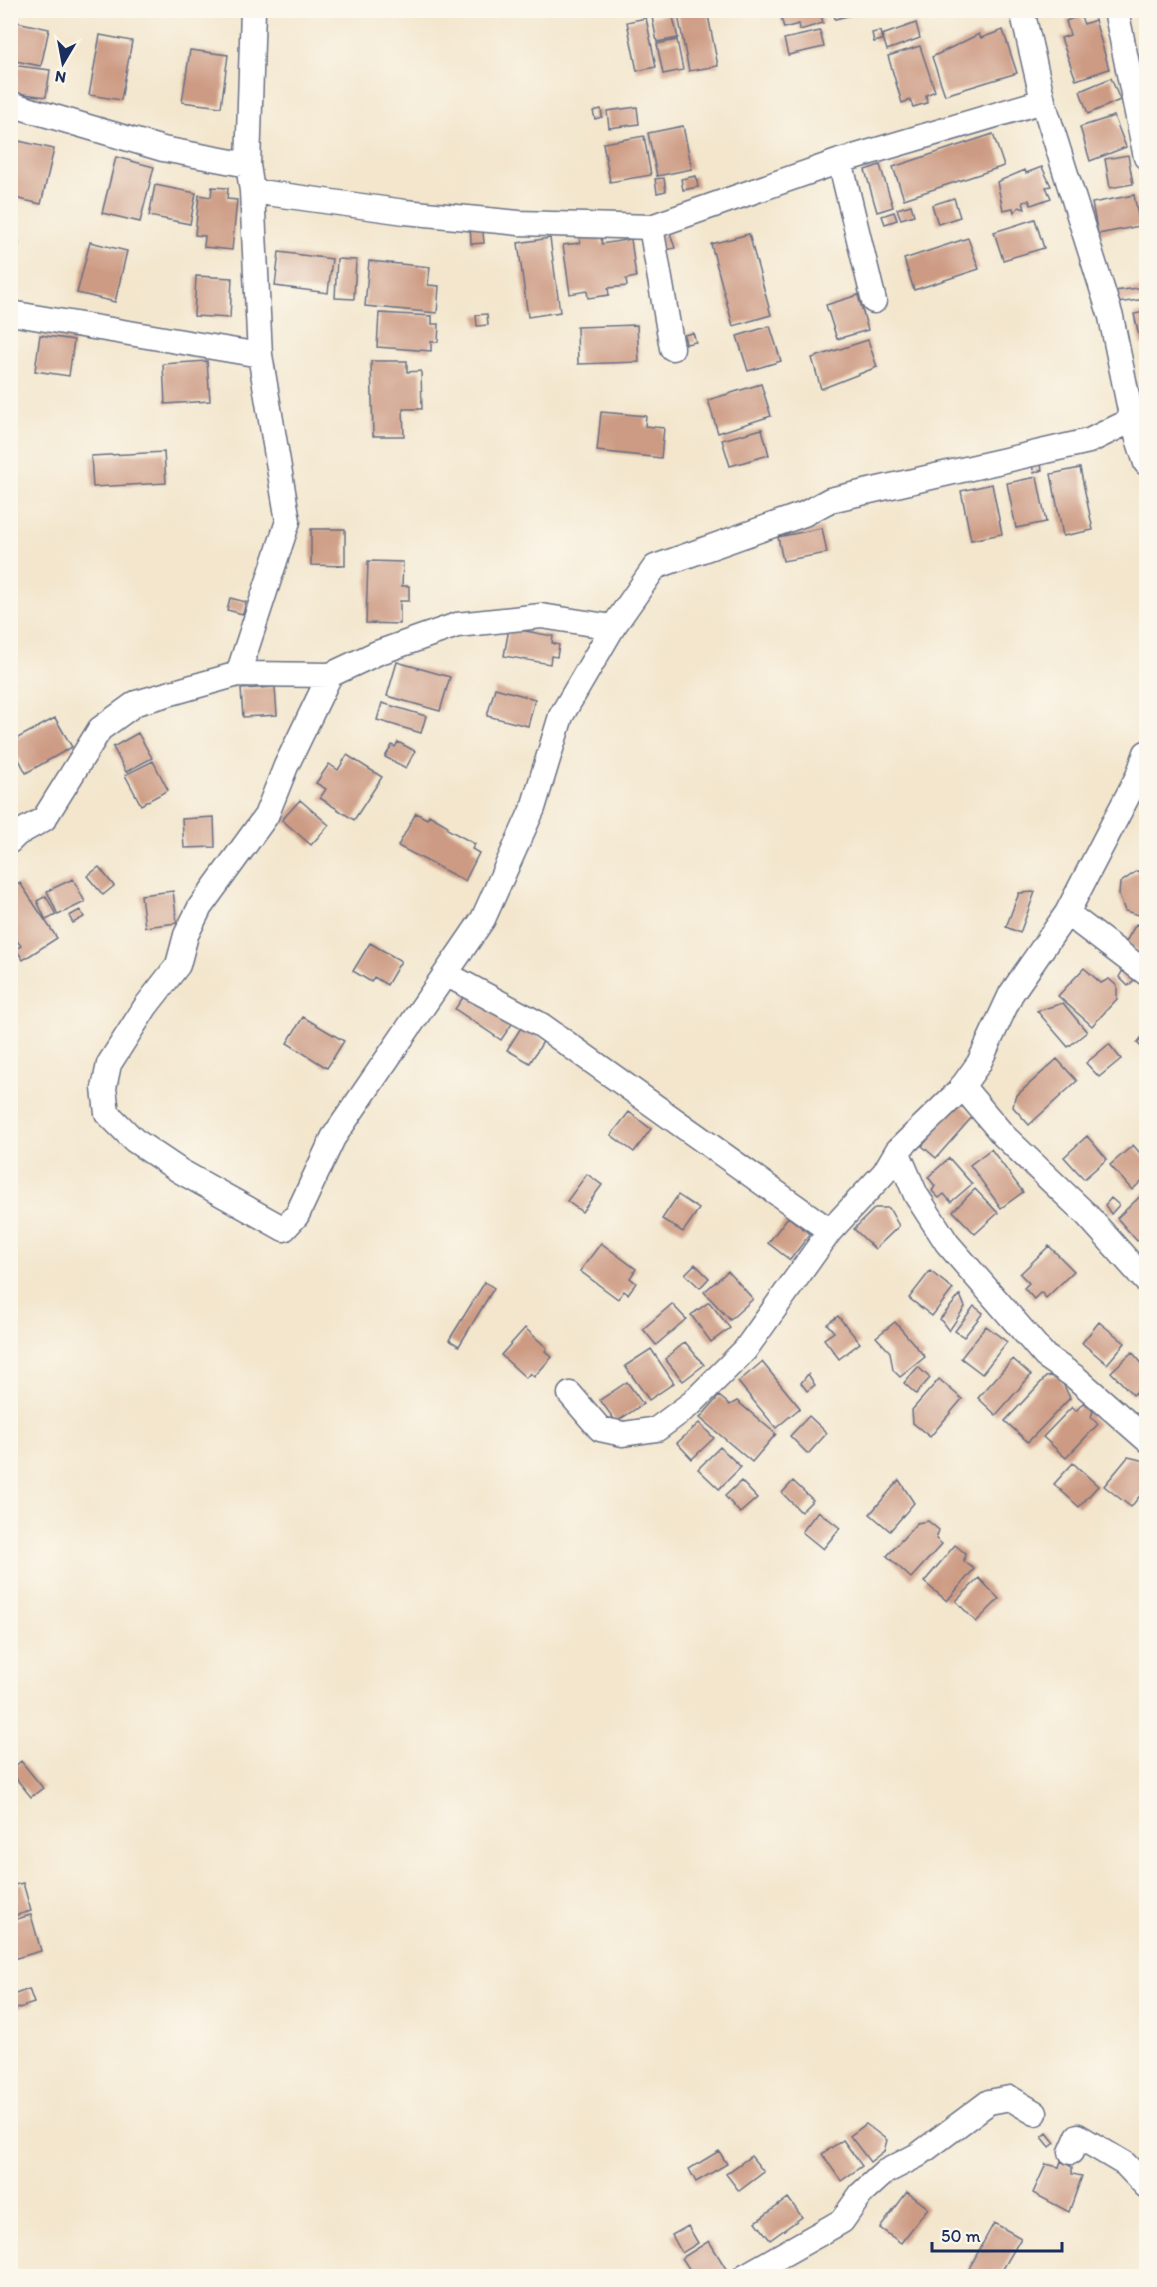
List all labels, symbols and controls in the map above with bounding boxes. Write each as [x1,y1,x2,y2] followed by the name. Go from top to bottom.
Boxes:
[33,33,93,93] north arrow
[54,67,67,88] text: N
[932,2215,1062,2253] scale bar
[941,2225,981,2247] text: 50 m

